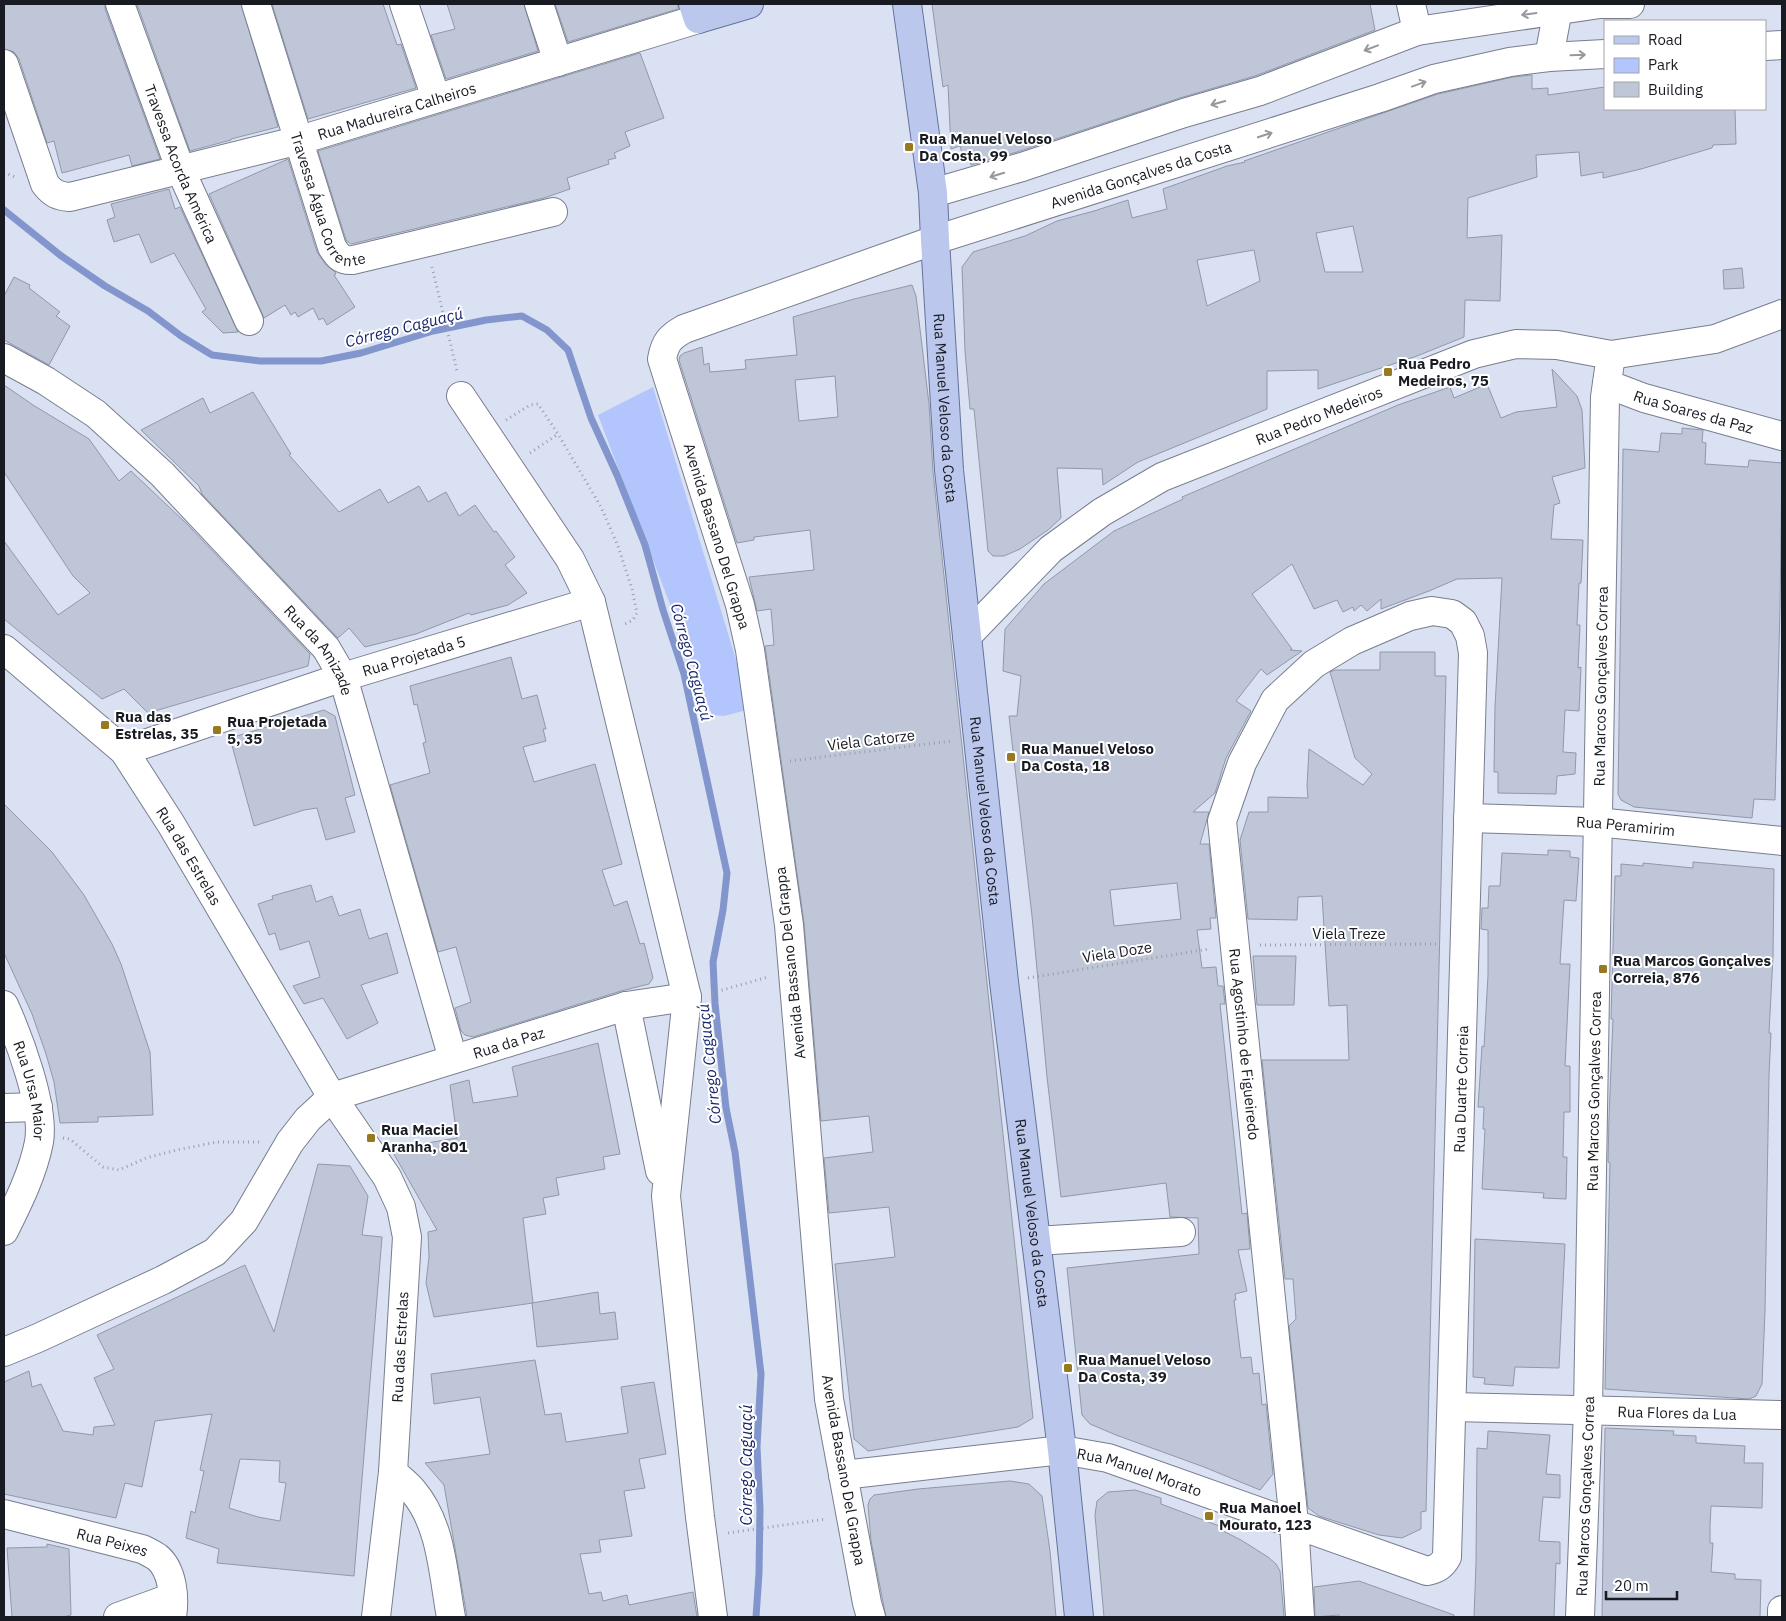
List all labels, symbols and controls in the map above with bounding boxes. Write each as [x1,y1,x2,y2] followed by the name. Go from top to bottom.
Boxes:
[1522,10,1538,20] one-way arrow
[1604,20,1766,110] legend
[1648,30,1683,49] text: Road
[1364,44,1379,53] one-way arrow
[1570,51,1586,60] one-way arrow
[1648,55,1678,74] text: Park
[315,78,478,144] street label: Rua Madureira Calheiros
[1411,79,1426,88] one-way arrow
[1648,80,1703,99] text: Building
[141,82,222,246] street label: Travessa Acorda América
[1210,98,1226,108] one-way arrow
[287,129,367,270] street label: Travessa Água Corrente
[919,129,1052,165] place label: Rua Manuel Veloso Da Costa, 99
[1256,130,1272,140] one-way arrow
[1048,137,1234,212] street label: Avenida Gonçalves da Costa
[903,141,915,153] marker: Rua Manuel Veloso Da Costa, 99
[989,170,1005,180] one-way arrow
[343,303,465,351] water label: Córrego Caguaçú
[930,312,962,504] street label: Rua Manuel Veloso da Costa
[1398,354,1489,390] place label: Rua Pedro Medeiros, 75
[1382,366,1394,378] marker: Rua Pedro Medeiros, 75
[1252,382,1385,449] street label: Rua Pedro Medeiros
[1631,385,1756,437] street label: Rua Soares da Paz
[680,441,754,631] street label: Avenida Bassano Del Grappa
[1589,586,1611,787] street label: Rua Marcos Gonçalves Correa
[280,601,357,697] street label: Rua da Amizade
[667,601,717,723] water label: Córrego Caguaçú
[360,631,468,680] street label: Rua Projetada 5
[115,707,198,743] place label: Rua das Estrelas, 35
[227,712,327,748] place label: Rua Projetada 5, 35
[966,715,1005,906] street label: Rua Manuel Veloso da Costa
[99,719,111,731] marker: Rua das Estrelas, 35
[211,724,223,736] marker: Rua Projetada 5, 35
[826,725,916,755] street label: Viela Catorze
[1021,739,1154,775] place label: Rua Manuel Veloso Da Costa, 18
[1005,751,1017,763] marker: Rua Manuel Veloso Da Costa, 18
[153,803,226,908] street label: Rua das Estrelas
[1576,812,1676,839] street label: Rua Peramirim
[770,866,810,1060] street label: Avenida Bassano Del Grappa
[1312,924,1386,943] street label: Viela Treze
[1081,937,1153,967] street label: Viela Doze
[1226,947,1264,1141] street label: Rua Agostinho de Figueiredo
[1613,951,1771,987] place label: Rua Marcos Gonçalves Correia, 876
[1597,963,1609,975] marker: Rua Marcos Gonçalves Correia, 876
[1582,991,1605,1191] street label: Rua Marcos Gonçalves Correa
[693,1003,725,1125] water label: Córrego Caguaçú
[470,1022,547,1062] street label: Rua da Paz
[1449,1025,1472,1153] street label: Rua Duarte Correia
[10,1038,49,1142] street label: Rua Ursa Maior
[1012,1118,1054,1309] street label: Rua Manuel Veloso da Costa
[381,1120,467,1156] place label: Rua Maciel Aranha, 801
[365,1132,377,1144] marker: Rua Maciel Aranha, 801
[388,1291,412,1403] street label: Rua das Estrelas
[1078,1350,1211,1386] place label: Rua Manuel Veloso Da Costa, 39
[1062,1362,1074,1374] marker: Rua Manuel Veloso Da Costa, 39
[818,1373,870,1567] street label: Avenida Bassano Del Grappa
[1571,1396,1598,1597] street label: Rua Marcos Gonçalves Correa
[1617,1402,1737,1423] street label: Rua Flores da Lua
[736,1405,756,1525] water label: Córrego Caguaçú
[1075,1443,1205,1500] street label: Rua Manuel Morato
[1219,1498,1312,1534] place label: Rua Manoel Mourato, 123
[1203,1510,1215,1522] marker: Rua Manoel Mourato, 123
[75,1523,152,1560] street label: Rua Peixes
[1606,1568,1677,1600] scale bar
[1614,1576,1649,1595] text: 20 m

